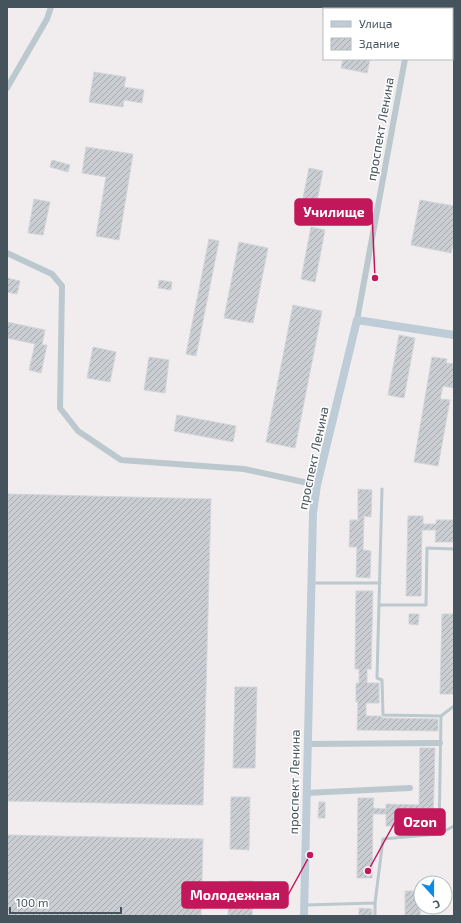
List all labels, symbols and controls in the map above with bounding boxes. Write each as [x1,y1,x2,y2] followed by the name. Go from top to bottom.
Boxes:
[323,8,453,60] legend
[359,16,392,30] text: Улица
[359,36,400,50] text: Здание
[363,76,397,182] street label: проспект Ленина
[295,199,372,225] callout: Училище
[303,203,365,220] text: Училище
[294,405,332,511] street label: проспект Ленина
[285,729,303,835] street label: проспект Ленина
[395,809,445,835] callout: Ozon
[403,813,437,830] text: Ozon
[413,875,453,915] north arrow
[182,882,288,908] callout: Молодежная
[190,886,280,903] text: Молодежная
[10,889,121,915] scale bar
[16,895,48,909] text: 100 m
[431,898,442,912] text: С

